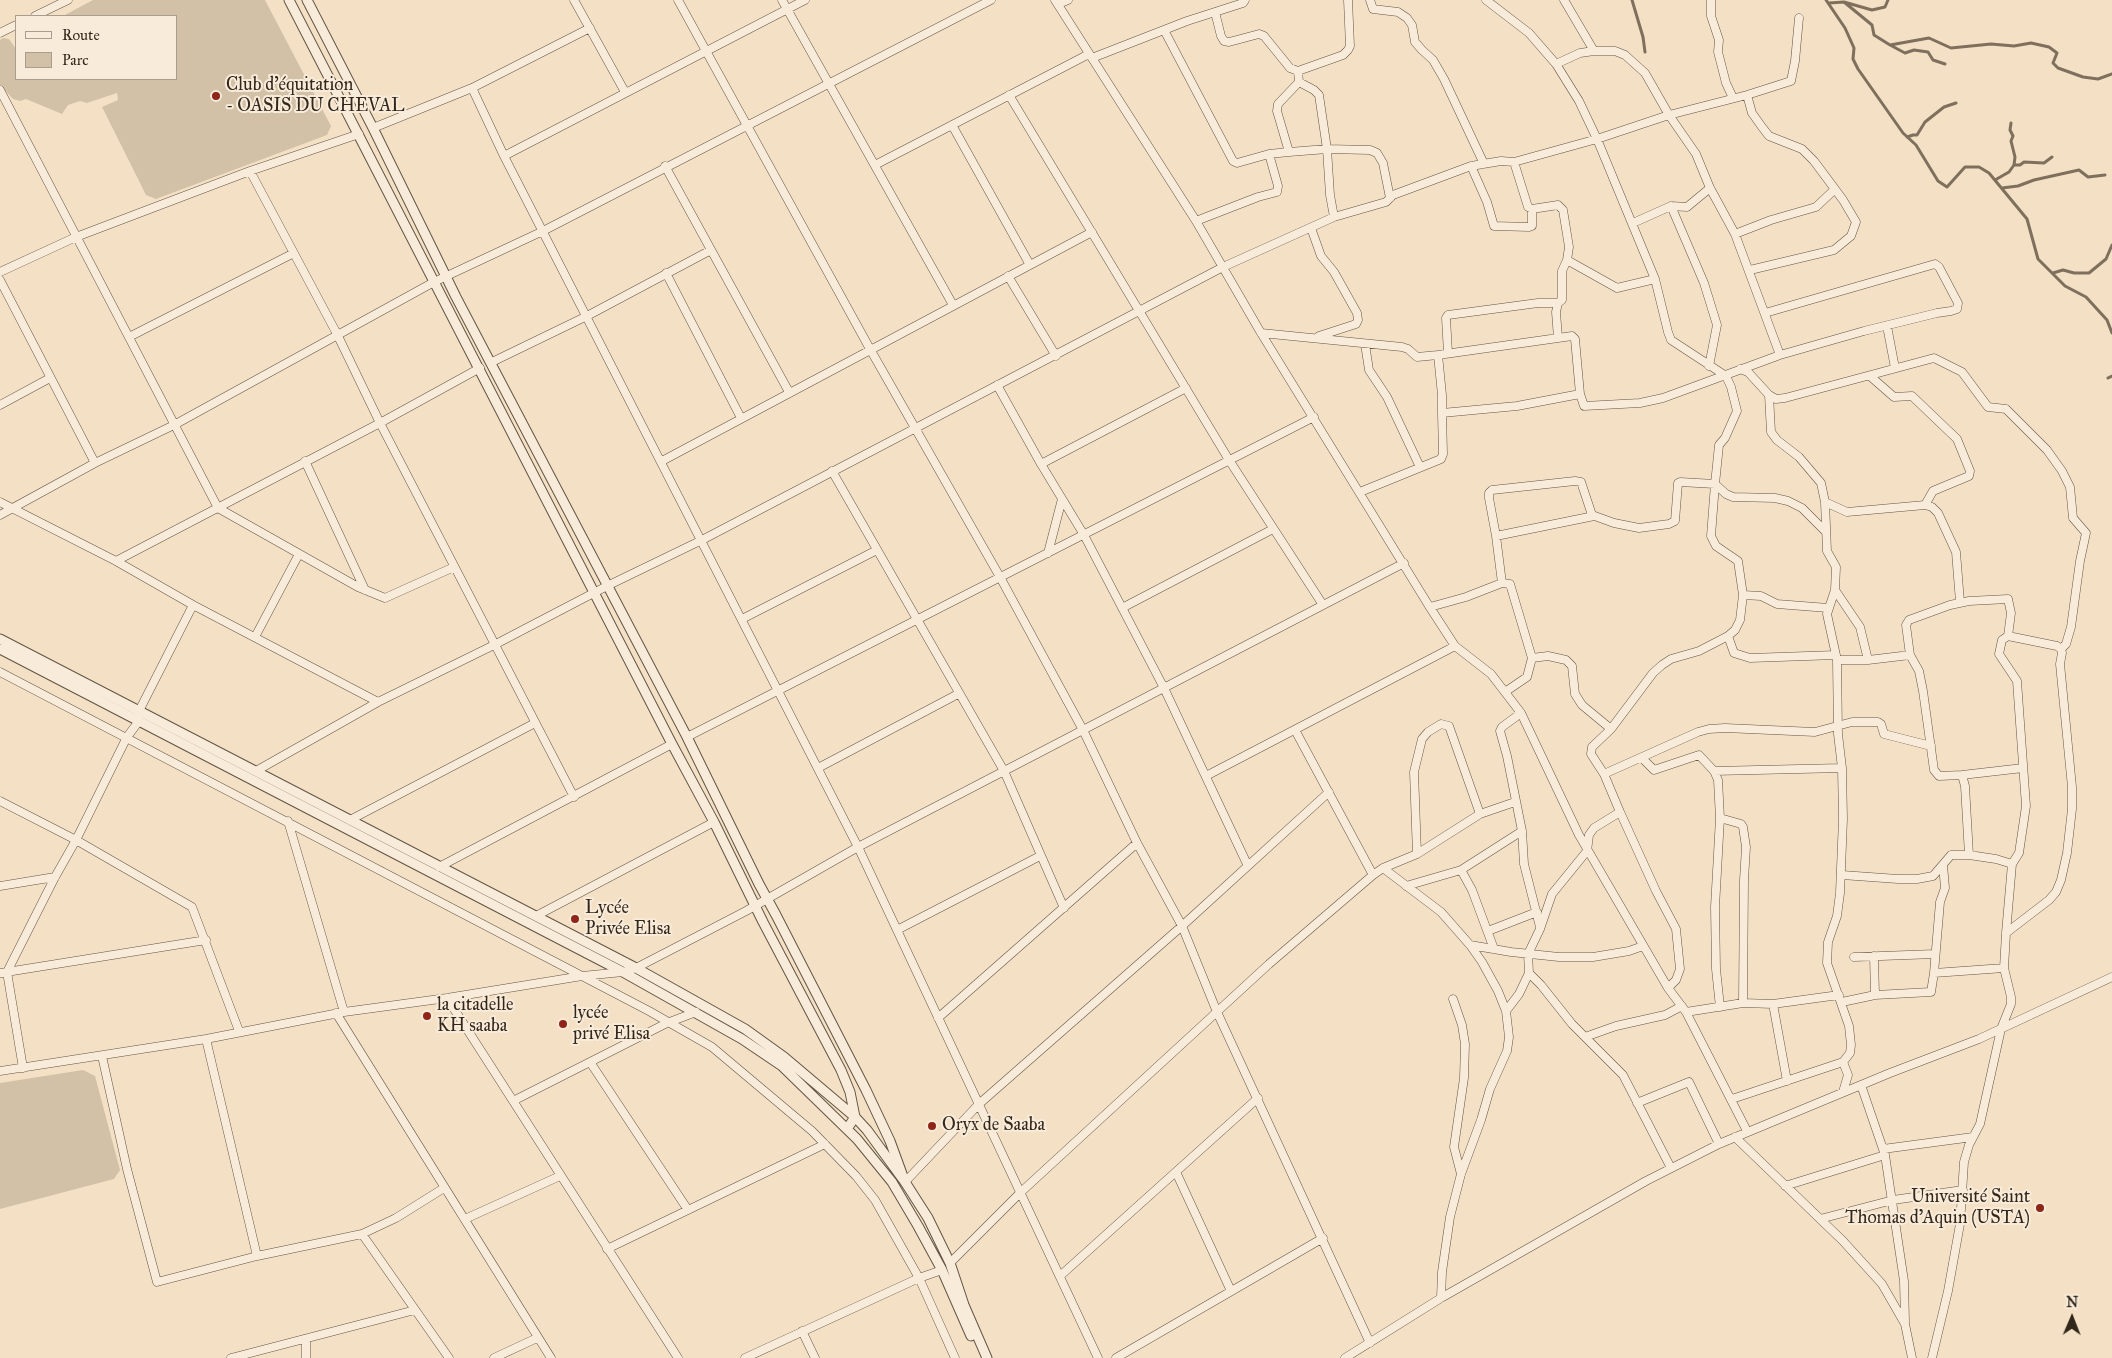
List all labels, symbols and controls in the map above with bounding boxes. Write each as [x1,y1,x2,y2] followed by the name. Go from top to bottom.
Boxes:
[15,15,178,80] legend
[62,26,100,44] text: Route
[62,51,89,69] text: Parc
[226,75,405,118] place label: Club d'équitation - OASIS DU CHEVAL
[210,90,222,102] marker: Club d'équitation - OASIS DU CHEVAL
[585,898,671,941] place label: Lycée Privée Elisa
[569,913,581,925] marker: Lycée Privée Elisa
[437,995,513,1038] place label: la citadelle KH saaba
[573,1003,650,1046] place label: lycée privé Elisa
[421,1010,433,1022] marker: la citadelle KH saaba
[557,1018,569,1030] marker: lycée privé Elisa
[942,1115,1045,1137] place label: Oryx de Saaba
[926,1120,938,1132] marker: Oryx de Saaba
[1845,1187,2030,1230] place label: Université Saint Thomas d’Aquin (USTA)
[2034,1202,2046,1214] marker: Université Saint Thomas d’Aquin (USTA)
[2047,1293,2097,1343] north arrow
[2066,1294,2078,1311] text: N

